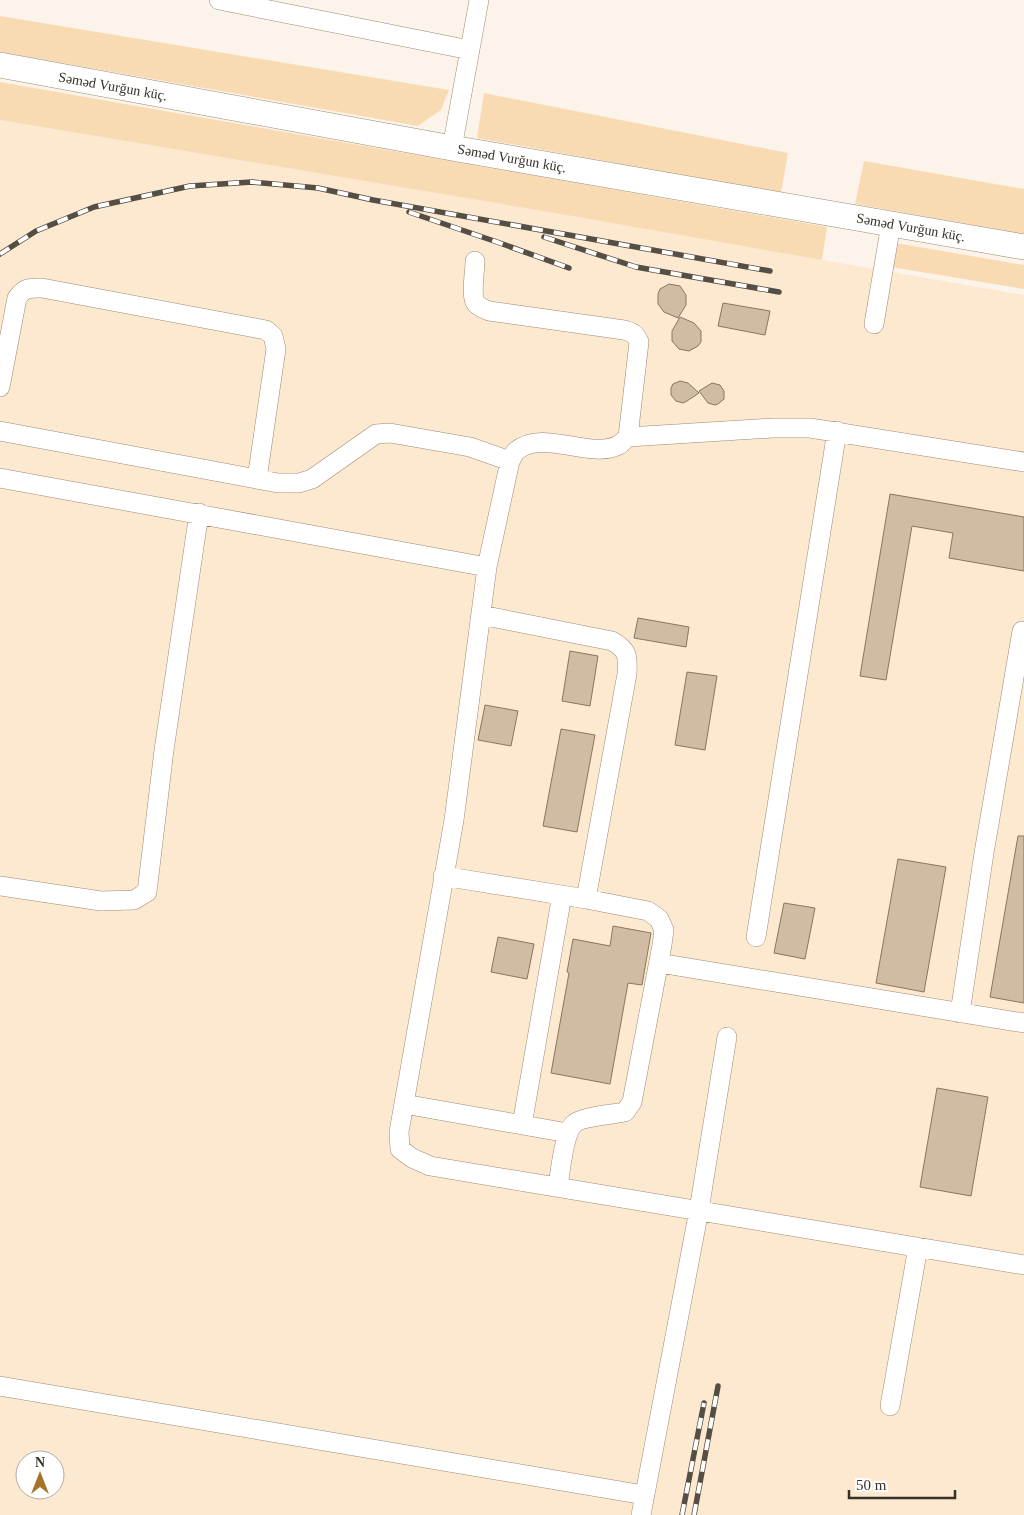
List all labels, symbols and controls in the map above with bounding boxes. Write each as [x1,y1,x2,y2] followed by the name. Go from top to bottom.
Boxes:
[57,70,169,103] street label: Səməd Vurğun küç.
[456,142,568,175] street label: Səməd Vurğun küç.
[855,211,967,244] street label: Səməd Vurğun küç.
[15,1450,65,1500] north arrow
[35,1455,45,1470] text: N
[849,1468,955,1500] scale bar
[856,1477,887,1493] text: 50 m

